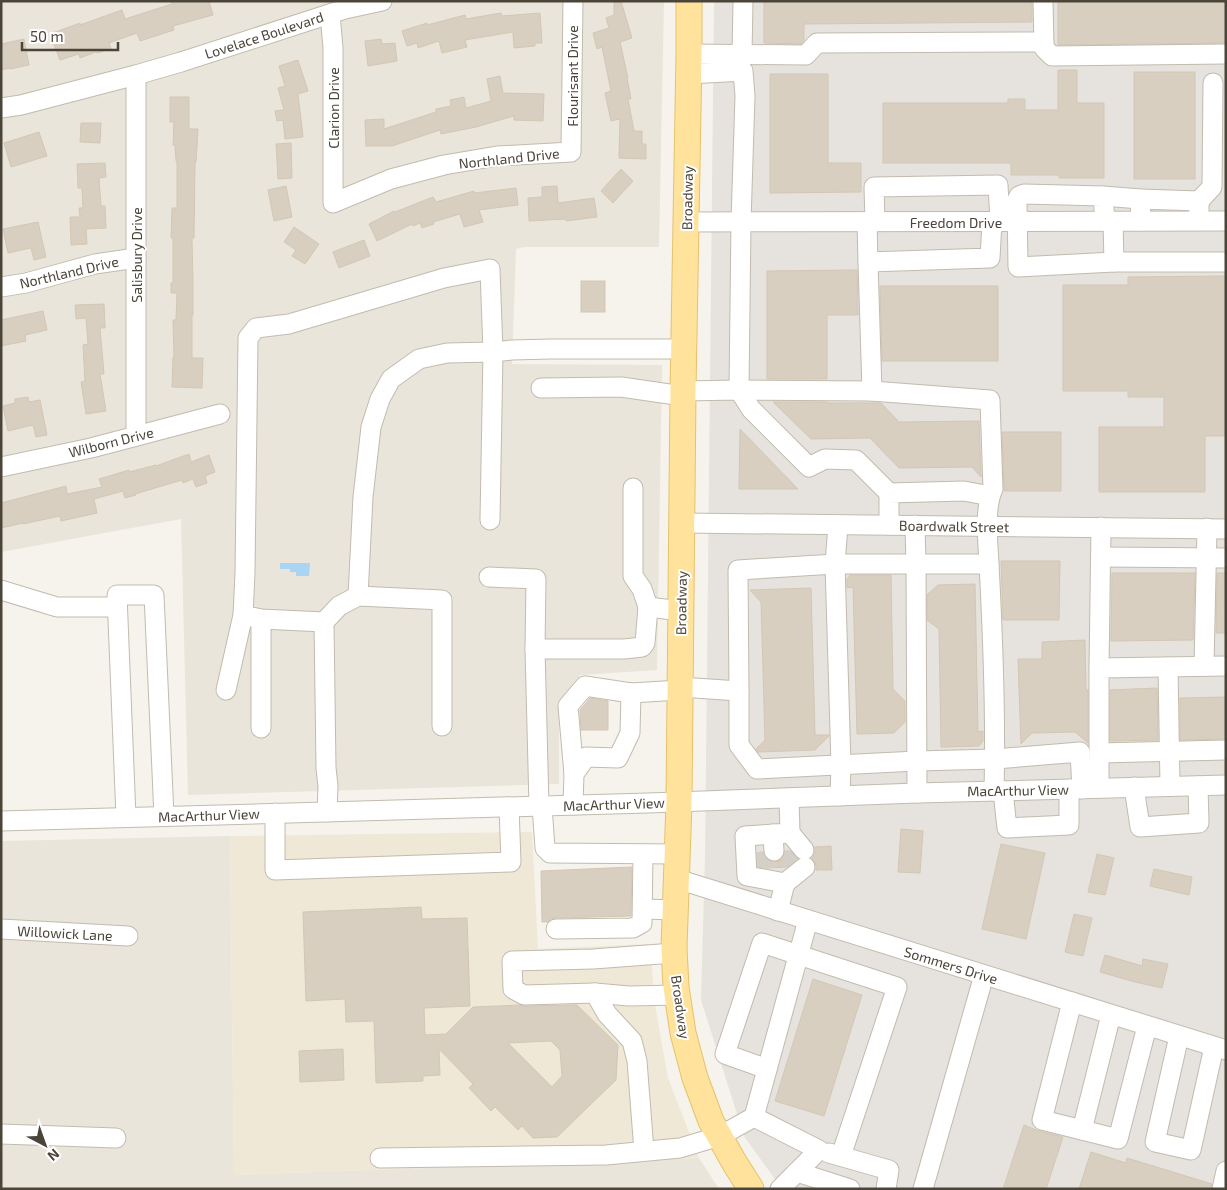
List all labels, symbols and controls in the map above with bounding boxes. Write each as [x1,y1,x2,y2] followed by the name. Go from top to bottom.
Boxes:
[202,8,326,62] street label: Lovelace Boulevard
[22,20,119,52] scale bar
[564,25,581,127] street label: Flourisant Drive
[30,27,64,45] text: 50 m
[325,67,342,149] street label: Clarion Drive
[458,144,560,172] street label: Northland Drive
[678,165,696,230] street label: Broadway
[128,207,145,303] street label: Salisbury Drive
[910,214,1002,231] street label: Freedom Drive
[18,252,120,292] street label: Northland Drive
[67,423,155,461] street label: Wilborn Drive
[899,517,1009,535] street label: Boardwalk Street
[672,570,690,635] street label: Broadway
[967,781,1069,799] street label: MacArthur View
[563,794,666,814] street label: MacArthur View
[158,805,261,825] street label: MacArthur View
[17,922,113,944] street label: Willowick Lane
[902,943,1000,987] street label: Sommers Drive
[668,974,694,1041] street label: Broadway
[20,1120,70,1170] north arrow
[44,1145,63,1165] text: N

